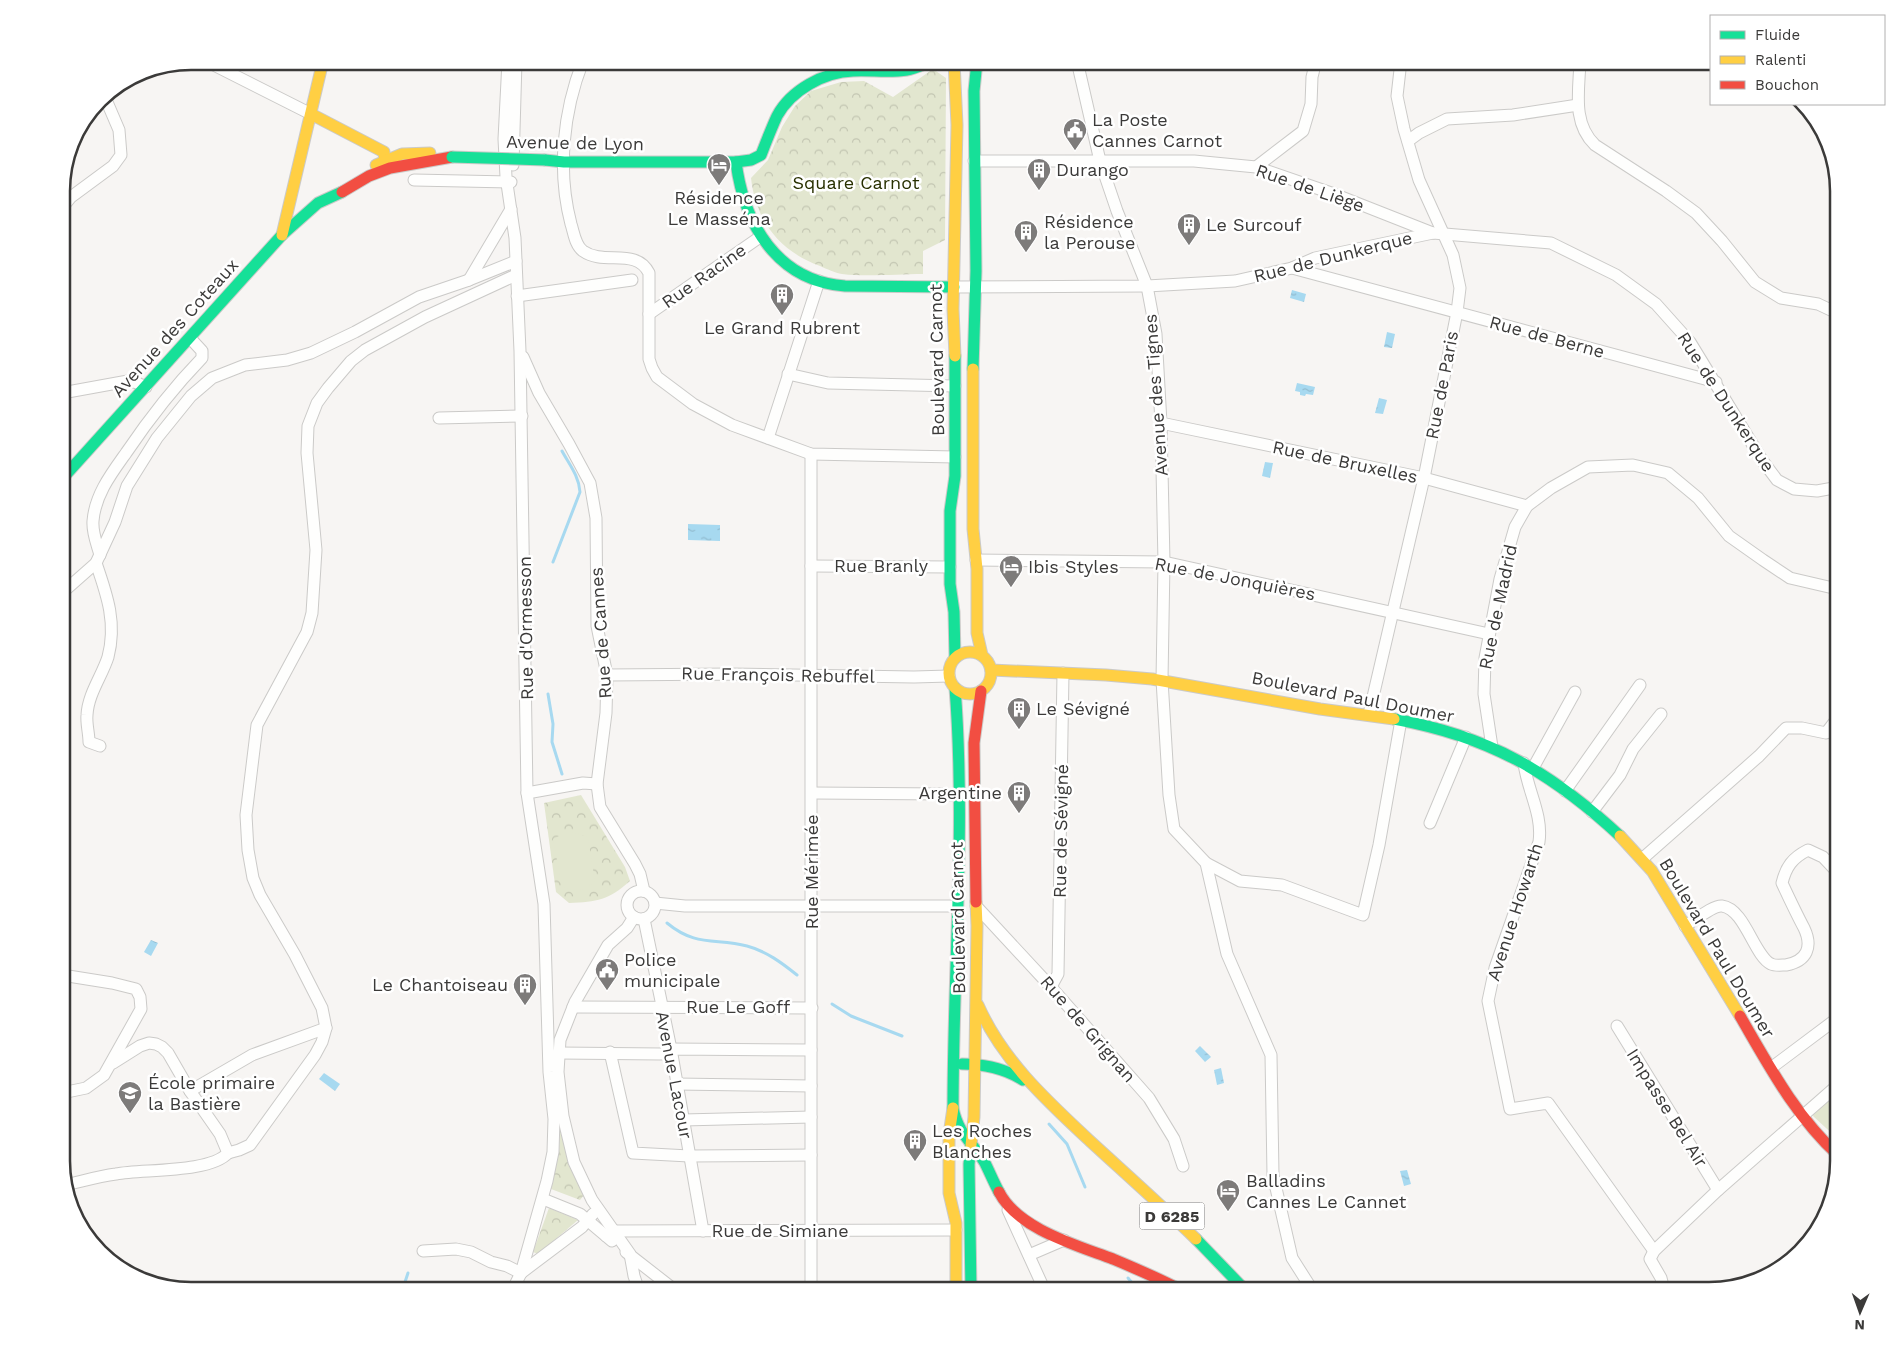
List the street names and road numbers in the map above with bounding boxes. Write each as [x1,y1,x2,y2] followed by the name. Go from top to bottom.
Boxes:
[506,131,644,154] street label: Avenue de Lyon
[1253,159,1367,216] street label: Rue de Liège
[1251,227,1414,286] street label: Rue de Dunkerque
[658,239,750,312] street label: Rue Racine
[107,254,242,401] street label: Avenue des Coteaux
[925,283,948,436] street label: Boulevard Carnot
[1487,311,1607,362] street label: Rue de Berne
[1139,313,1172,477] street label: Avenue des Tignes
[1673,328,1779,476] street label: Rue de Dunkerque
[1421,329,1462,441] street label: Rue de Paris
[1271,436,1420,487] street label: Rue de Bruxelles
[1474,542,1521,671] street label: Rue de Madrid
[1153,553,1317,604] street label: Rue de Jonquières
[834,555,929,576] street label: Rue Branly
[514,556,537,700] street label: Rue d'Ormesson
[585,567,616,700] street label: Rue de Cannes
[681,662,875,687] street label: Rue François Rebuffel
[1250,667,1456,726] street label: Boulevard Paul Doumer
[1049,764,1072,898] street label: Rue de Sévigné
[801,814,822,930] street label: Rue Mérimée
[1482,840,1547,984] street label: Avenue Howarth
[946,841,969,994] street label: Boulevard Carnot
[1655,854,1780,1042] street label: Boulevard Paul Doumer
[1036,971,1140,1086] street label: Rue de Grignan
[686,996,790,1017] street label: Rue Le Goff
[652,1009,697,1141] street label: Avenue Lacour
[1623,1045,1712,1171] street label: Impasse Bel Air
[1140,1202,1204,1230] road number: D 6285
[711,1220,849,1241] street label: Rue de Simiane

